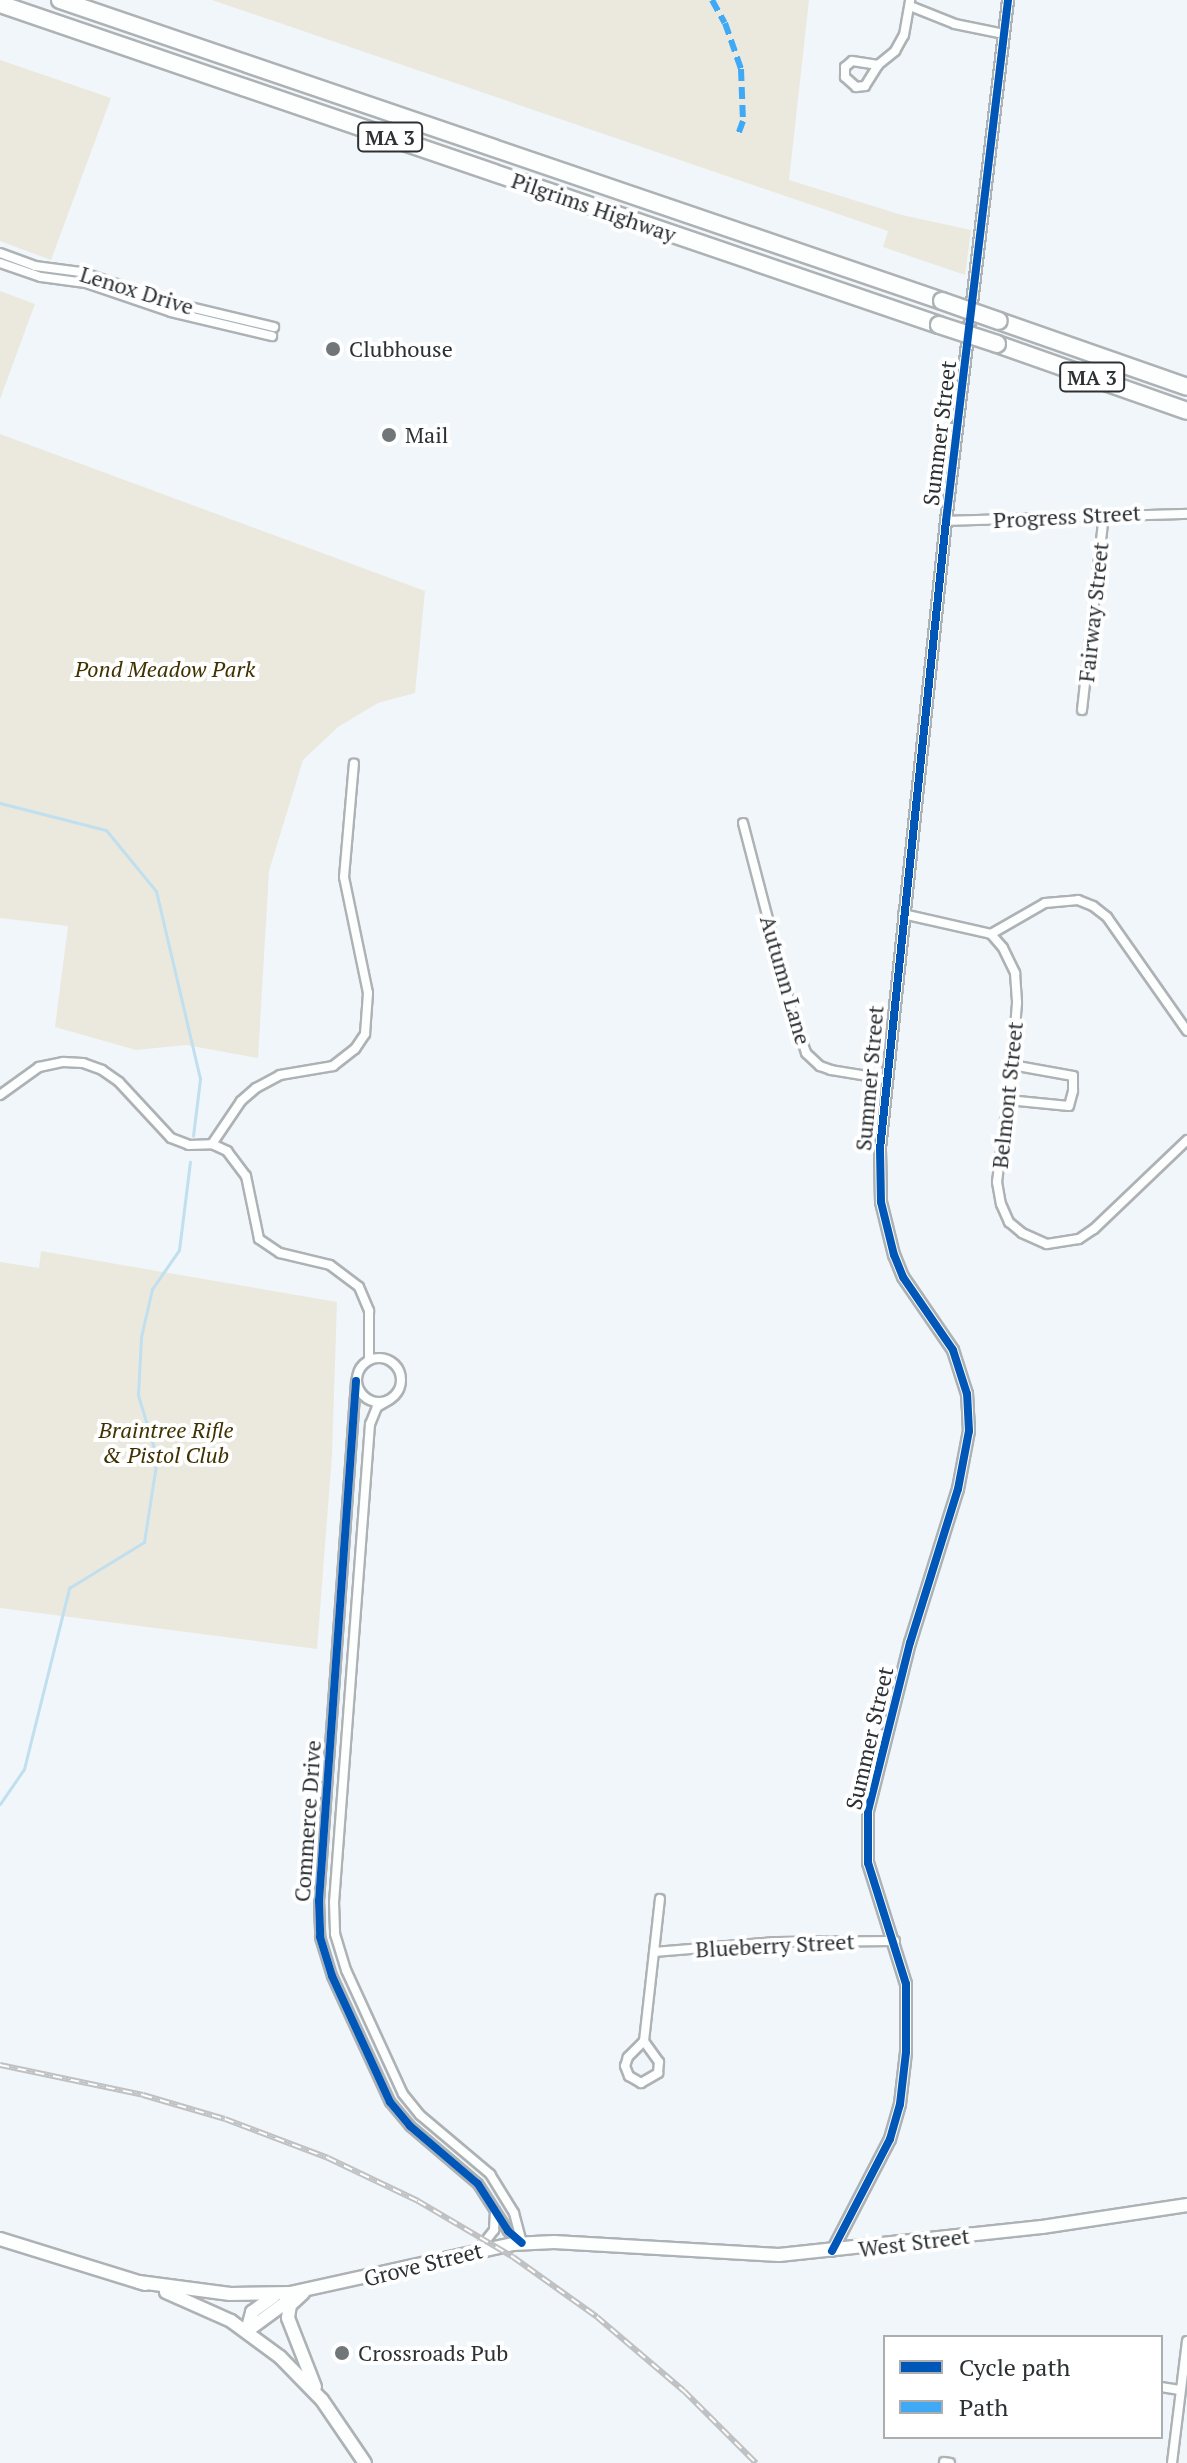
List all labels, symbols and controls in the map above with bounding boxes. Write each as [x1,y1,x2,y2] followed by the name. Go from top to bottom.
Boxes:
[356,121,424,153] road number: MA 3
[508,166,680,248] street label: Pilgrims Highway
[77,260,197,320] street label: Lenox Drive
[349,336,453,362] place label: Clubhouse
[324,340,342,358] marker: Clubhouse
[917,359,961,507] street label: Summer Street
[1058,361,1126,393] road number: MA 3
[405,422,448,448] place label: Mail
[380,426,398,444] marker: Mail
[992,499,1142,533] street label: Progress Street
[1073,541,1113,683] street label: Fairway Street
[75,656,255,682] park label: Pond Meadow Park
[755,912,817,1048] street label: Autumn Lane
[849,1004,889,1152] street label: Summer Street
[986,1020,1028,1170] street label: Belmont Street
[99,1416,233,1468] park label: Braintree Rifle & Pistol Club
[840,1664,898,1812] street label: Summer Street
[288,1739,326,1903] street label: Commerce Drive
[695,1928,855,1962] street label: Blueberry Street
[857,2222,971,2262] street label: West Street
[361,2237,485,2291] street label: Grove Street
[883,2335,1163,2439] legend
[358,2340,508,2366] place label: Crossroads Pub
[333,2344,351,2362] marker: Crossroads Pub
[959,2351,1070,2383] text: Cycle path
[959,2391,1008,2423] text: Path

